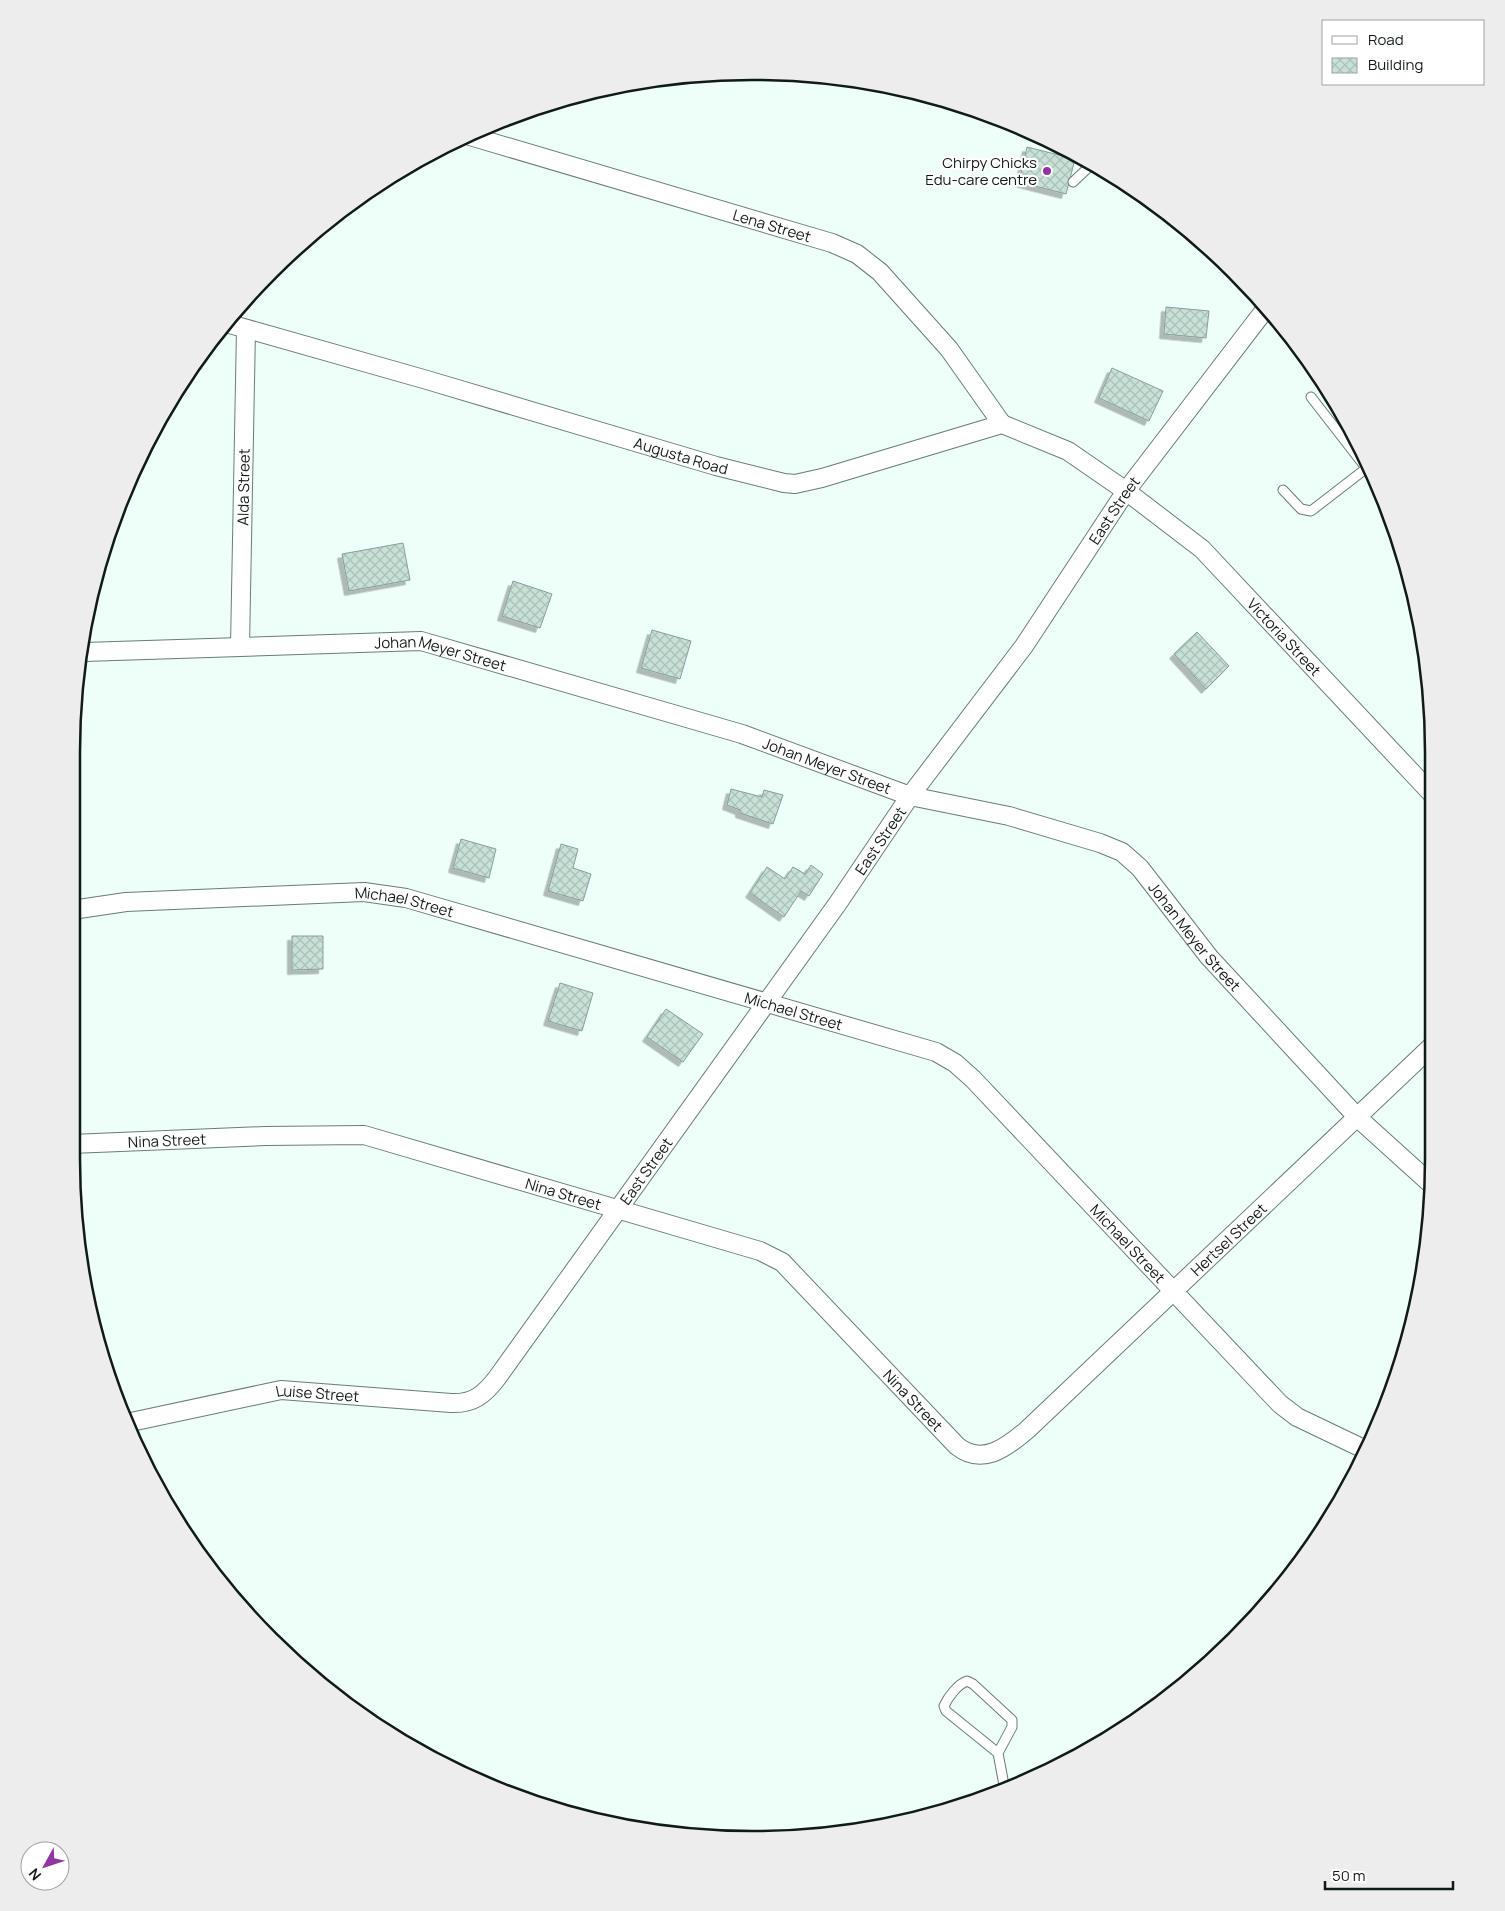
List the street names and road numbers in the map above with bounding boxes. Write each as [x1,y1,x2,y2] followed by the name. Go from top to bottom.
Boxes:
[730,204,814,247] street label: Lena Street
[632,432,730,479] street label: Augusta Road
[232,448,254,526] street label: Alda Street
[1083,472,1144,548] street label: East Street
[1243,593,1326,680] street label: Victoria Street
[374,630,509,676] street label: Johan Meyer Street
[760,732,894,799] street label: Johan Meyer Street
[850,802,911,879] street label: East Street
[1144,878,1246,996] street label: Johan Meyer Street
[354,881,456,922] street label: Michael Street
[742,986,845,1035] street label: Michael Street
[127,1128,206,1152] street label: Nina Street
[615,1133,677,1209] street label: East Street
[523,1172,604,1214] street label: Nina Street
[1186,1198,1271,1280] street label: Hertsel Street
[1086,1199,1170,1287] street label: Michael Street
[879,1365,948,1436] street label: Nina Street
[274,1379,360,1406] street label: Luise Street

